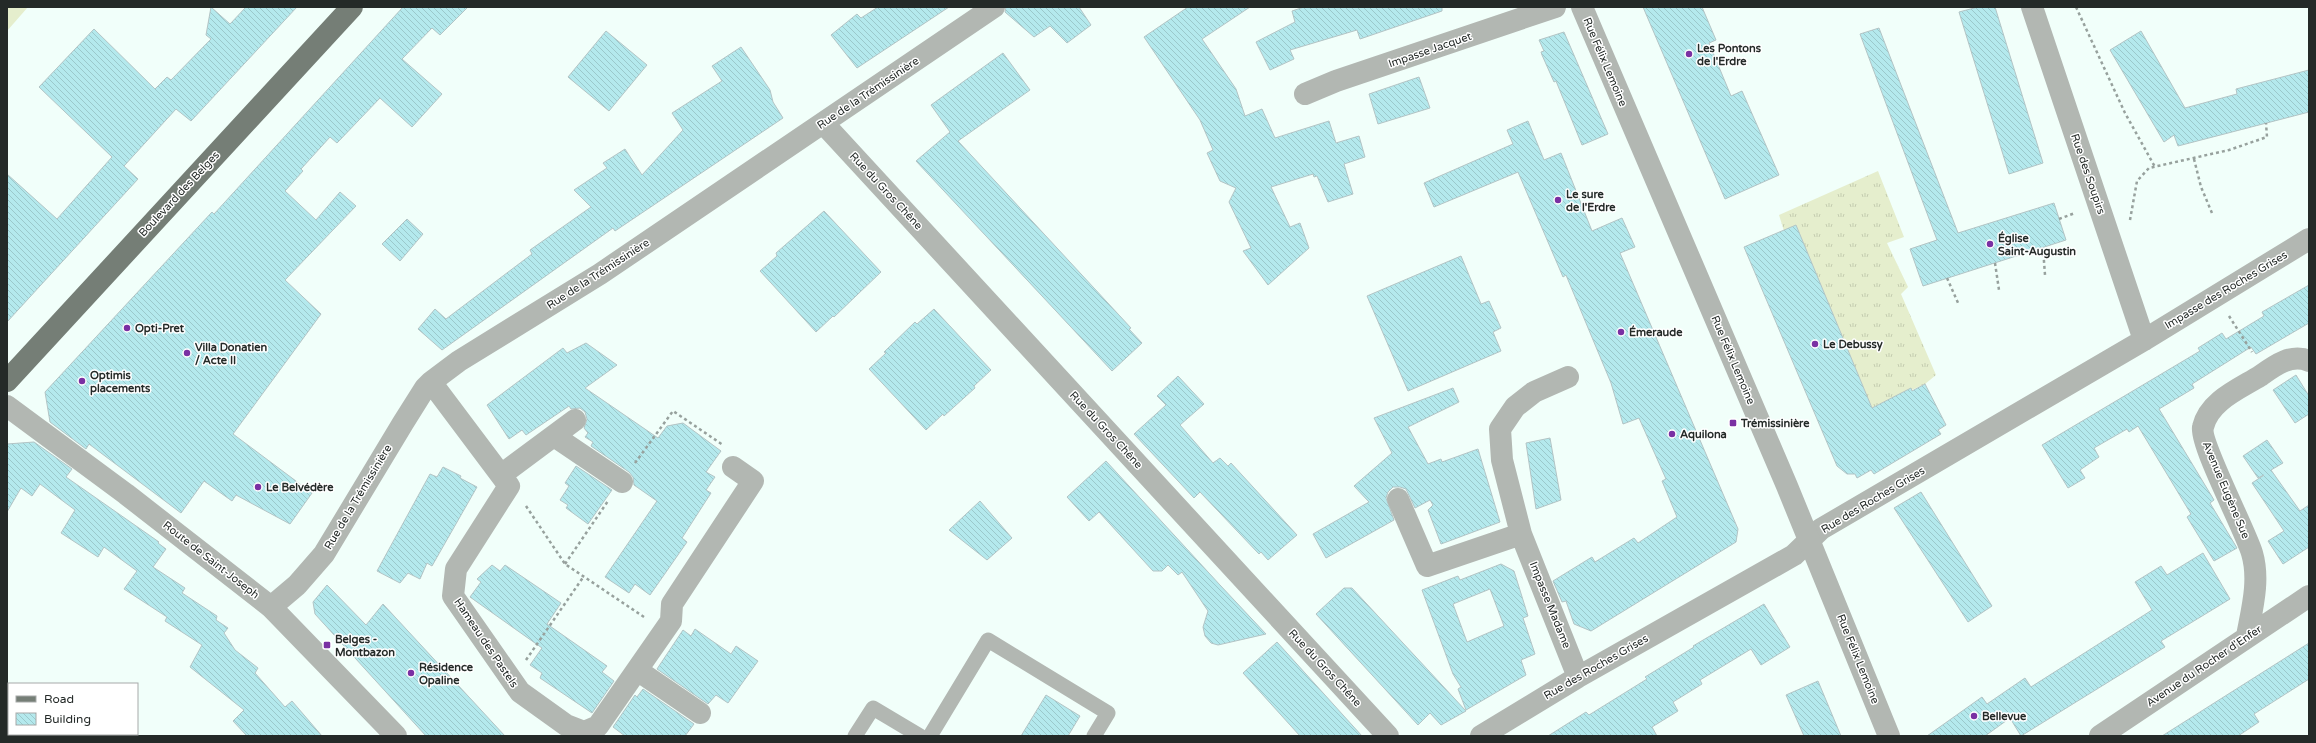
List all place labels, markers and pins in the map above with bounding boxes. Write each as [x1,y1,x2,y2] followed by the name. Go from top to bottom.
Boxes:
[1697,42,1762,68] place label: Les Pontons de l'Erdre
[1684,49,1694,59] marker: Les Pontons de l'Erdre
[1566,188,1616,214] place label: Le sure de l'Erdre
[1553,195,1563,205] marker: Le sure de l'Erdre
[1998,231,2076,259] place label: Église Saint-Augustin
[1985,239,1995,249] marker: Église Saint-Augustin
[135,322,185,336] place label: Opti-Pret
[122,323,132,333] marker: Opti-Pret
[1629,325,1683,339] place label: Émeraude
[1616,327,1626,337] marker: Émeraude
[1823,338,1883,352] place label: Le Debussy
[1810,339,1820,349] marker: Le Debussy
[195,341,267,367] place label: Villa Donatien / Acte II
[182,348,192,358] marker: Villa Donatien / Acte II
[90,369,151,396] place label: Optimis placements
[77,376,87,386] marker: Optimis placements
[1740,417,1810,430] place label: Trémissinière
[1728,418,1738,428] marker: Trémissinière
[1680,428,1727,442] place label: Aquilona
[1667,429,1677,439] marker: Aquilona
[266,481,334,494] place label: Le Belvédère
[253,482,263,492] marker: Le Belvédère
[335,633,395,659] place label: Belges - Montbazon
[322,640,332,650] marker: Belges - Montbazon
[419,661,474,688] place label: Résidence Opaline
[406,668,416,678] marker: Résidence Opaline
[1982,710,2027,723] place label: Bellevue
[1969,711,1979,721] marker: Bellevue

